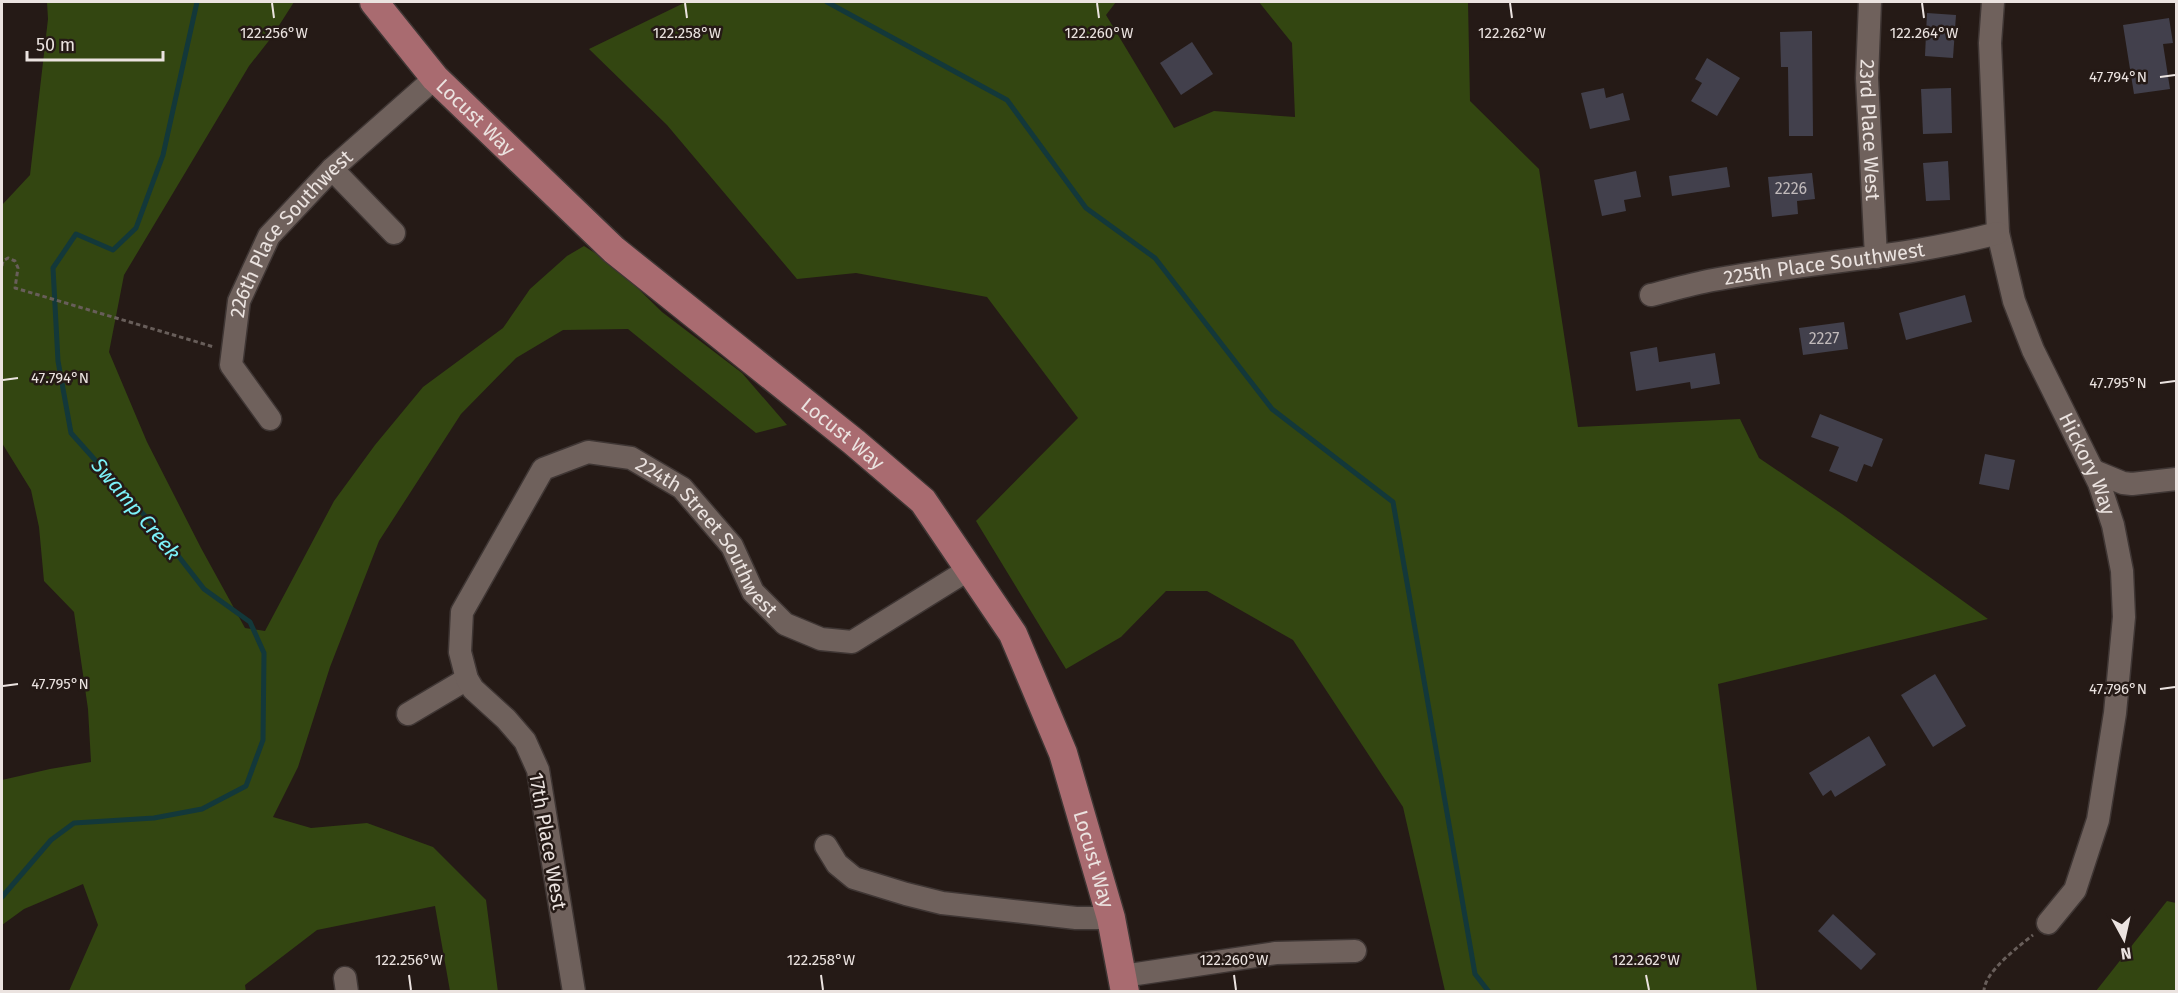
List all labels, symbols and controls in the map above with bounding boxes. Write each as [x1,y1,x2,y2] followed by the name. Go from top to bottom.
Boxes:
[27,24,164,62] scale bar
[240,24,309,42] text: 122.256°W
[653,24,722,42] text: 122.258°W
[1065,24,1134,42] text: 122.260°W
[1478,24,1547,42] text: 122.262°W
[1890,24,1959,42] text: 122.264°W
[36,34,75,56] text: 50 m
[1855,59,1885,202] street label: 23rd Place West
[2089,68,2147,86] text: 47.794°N
[431,74,520,161] street label: Locust Way
[225,144,358,319] street label: 226th Place Southwest
[1775,179,1807,198] house number: 2226
[1722,237,1927,290] street label: 225th Place Southwest
[1809,329,1839,348] house number: 2227
[31,369,89,387] text: 47.794°N
[2089,374,2147,392] text: 47.795°N
[796,392,889,475] street label: Locust Way
[2054,409,2121,518] street label: Hickory Way
[85,452,186,565] water label: Swamp Creek
[632,452,783,622] street label: 224th Street Southwest
[31,675,89,693] text: 47.795°N
[2089,680,2147,698] text: 47.796°N
[524,770,572,912] street label: 17th Place West
[1068,808,1119,911] street label: Locust Way
[2094,909,2154,969] north arrow
[2119,943,2133,964] text: N
[375,951,444,969] text: 122.256°W
[787,951,856,969] text: 122.258°W
[1200,951,1269,969] text: 122.260°W
[1612,951,1681,969] text: 122.262°W

